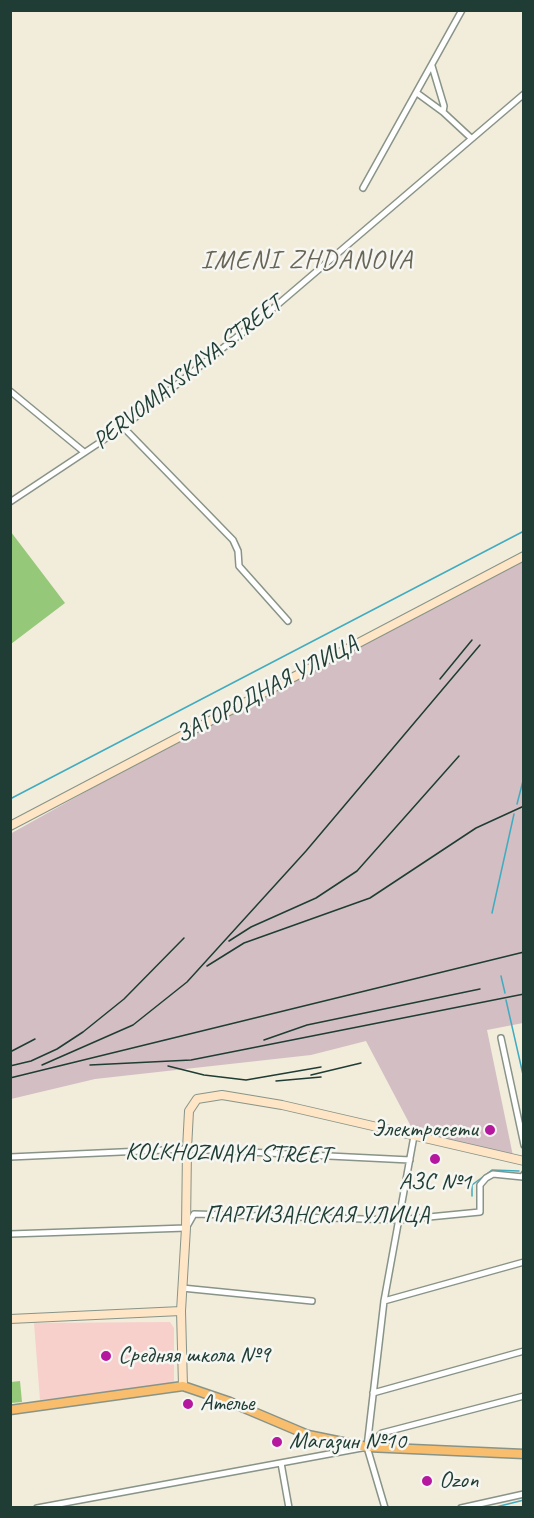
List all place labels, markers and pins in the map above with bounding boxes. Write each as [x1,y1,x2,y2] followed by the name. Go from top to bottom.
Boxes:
[372,1116,478,1144] place label: Электросети
[483,1123,497,1137] marker: Электросети
[428,1152,442,1166] marker: АЗС №1
[399,1169,471,1197] place label: АЗС №1
[118,1342,270,1370] place label: Средняя школа №9
[99,1349,113,1363] marker: Средняя школа №9
[200,1390,254,1418] place label: Ателье
[181,1397,195,1411] marker: Ателье
[289,1428,406,1456] place label: Магазин №10
[270,1435,284,1449] marker: Магазин №10
[439,1467,478,1495] place label: Ozon
[420,1474,434,1488] marker: Ozon

